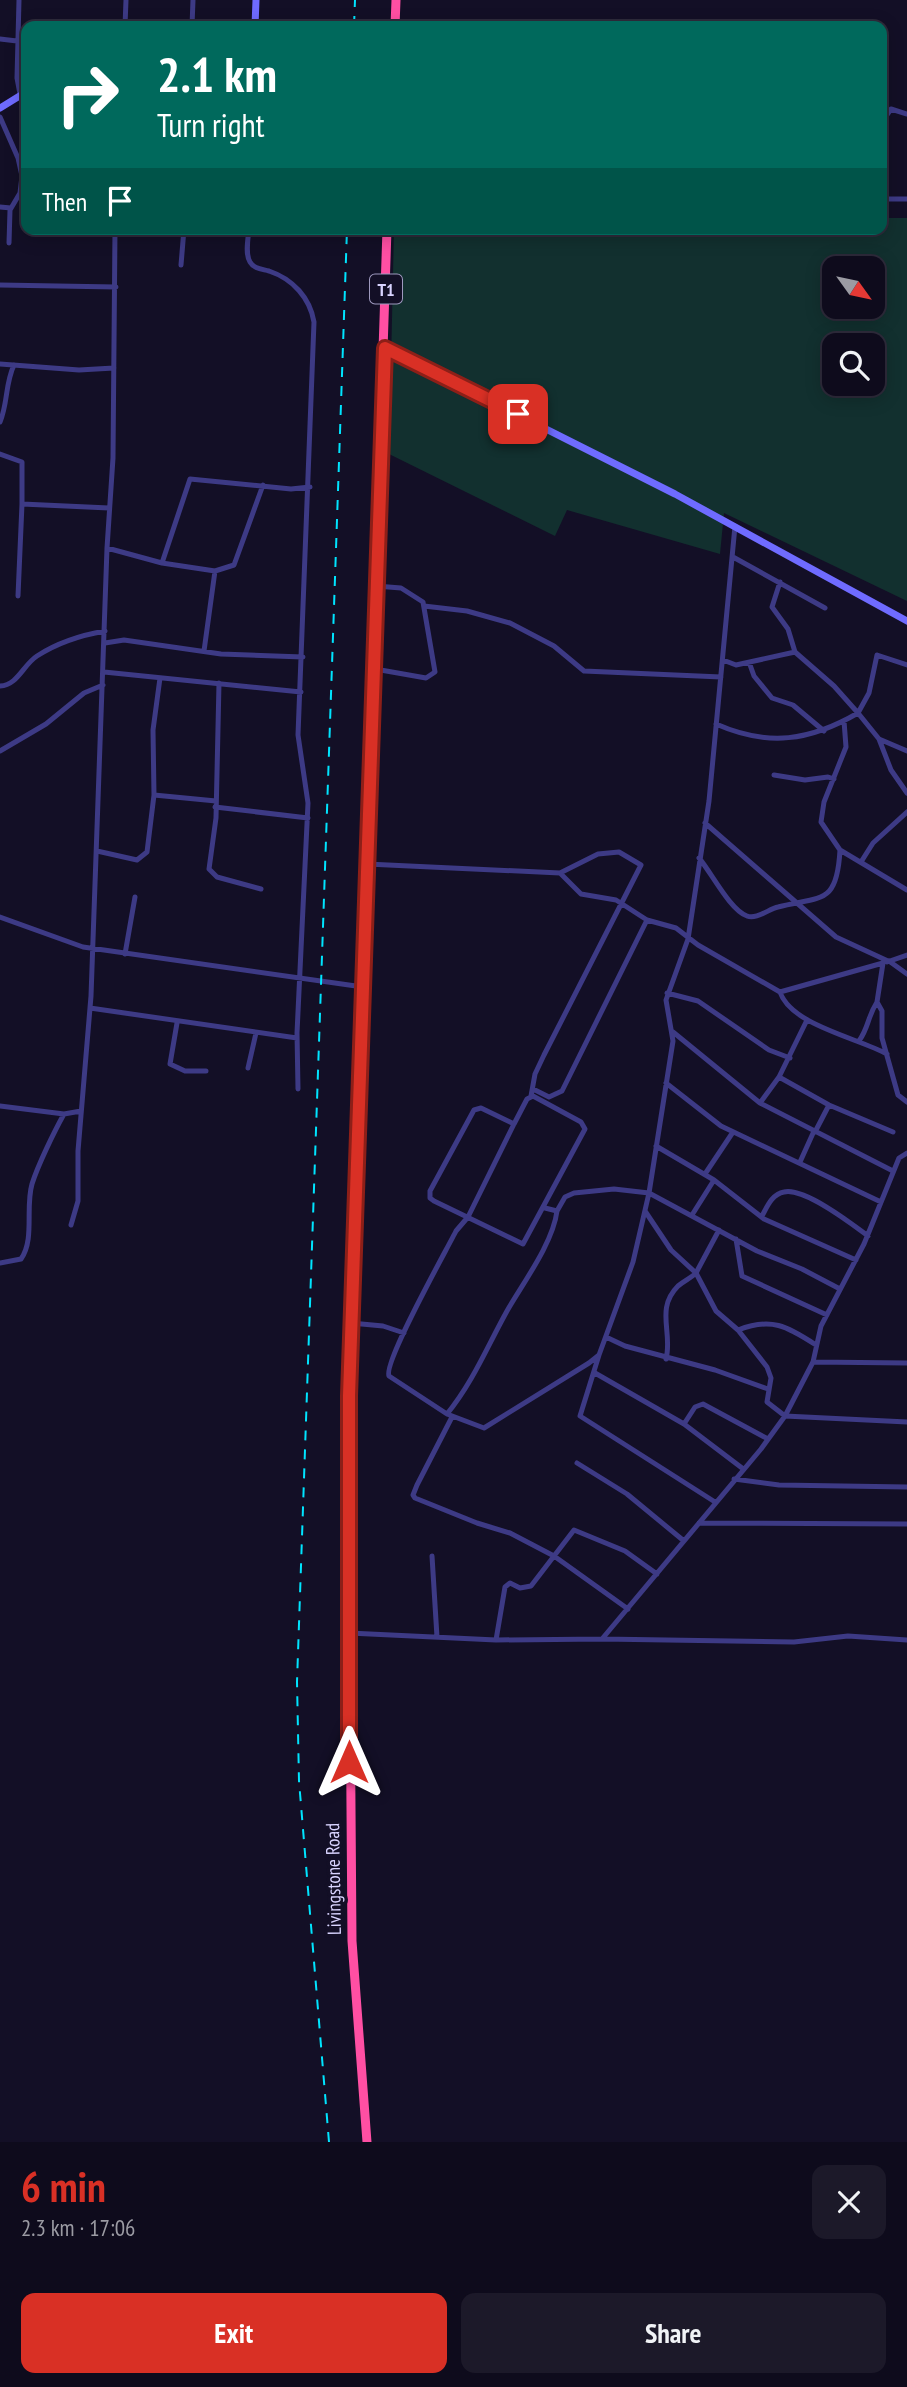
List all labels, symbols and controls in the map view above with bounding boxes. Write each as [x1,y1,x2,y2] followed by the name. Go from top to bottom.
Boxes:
[157,42,277,106] text: 2.1 km
[42,49,133,140] icon: right
[157,104,265,146] text: Turn right
[101,182,139,220] icon: arrive
[42,185,87,218] text: Then
[822,256,886,318] north arrow
[822,256,885,396] map controls
[370,274,402,304] road number: T1
[822,333,885,396] button: search
[488,384,548,444] pin
[499,395,537,433] icon: arrive
[312,1725,386,1799] position arrow
[320,1823,346,1935] street label: Livingstone Road
[21,2159,106,2214] text: 6 min
[812,2165,886,2239] button: close
[21,2213,135,2242] text: 2.3 km · 17:06
[21,2293,447,2373] button: Exit
[461,2293,886,2373] button: Share

